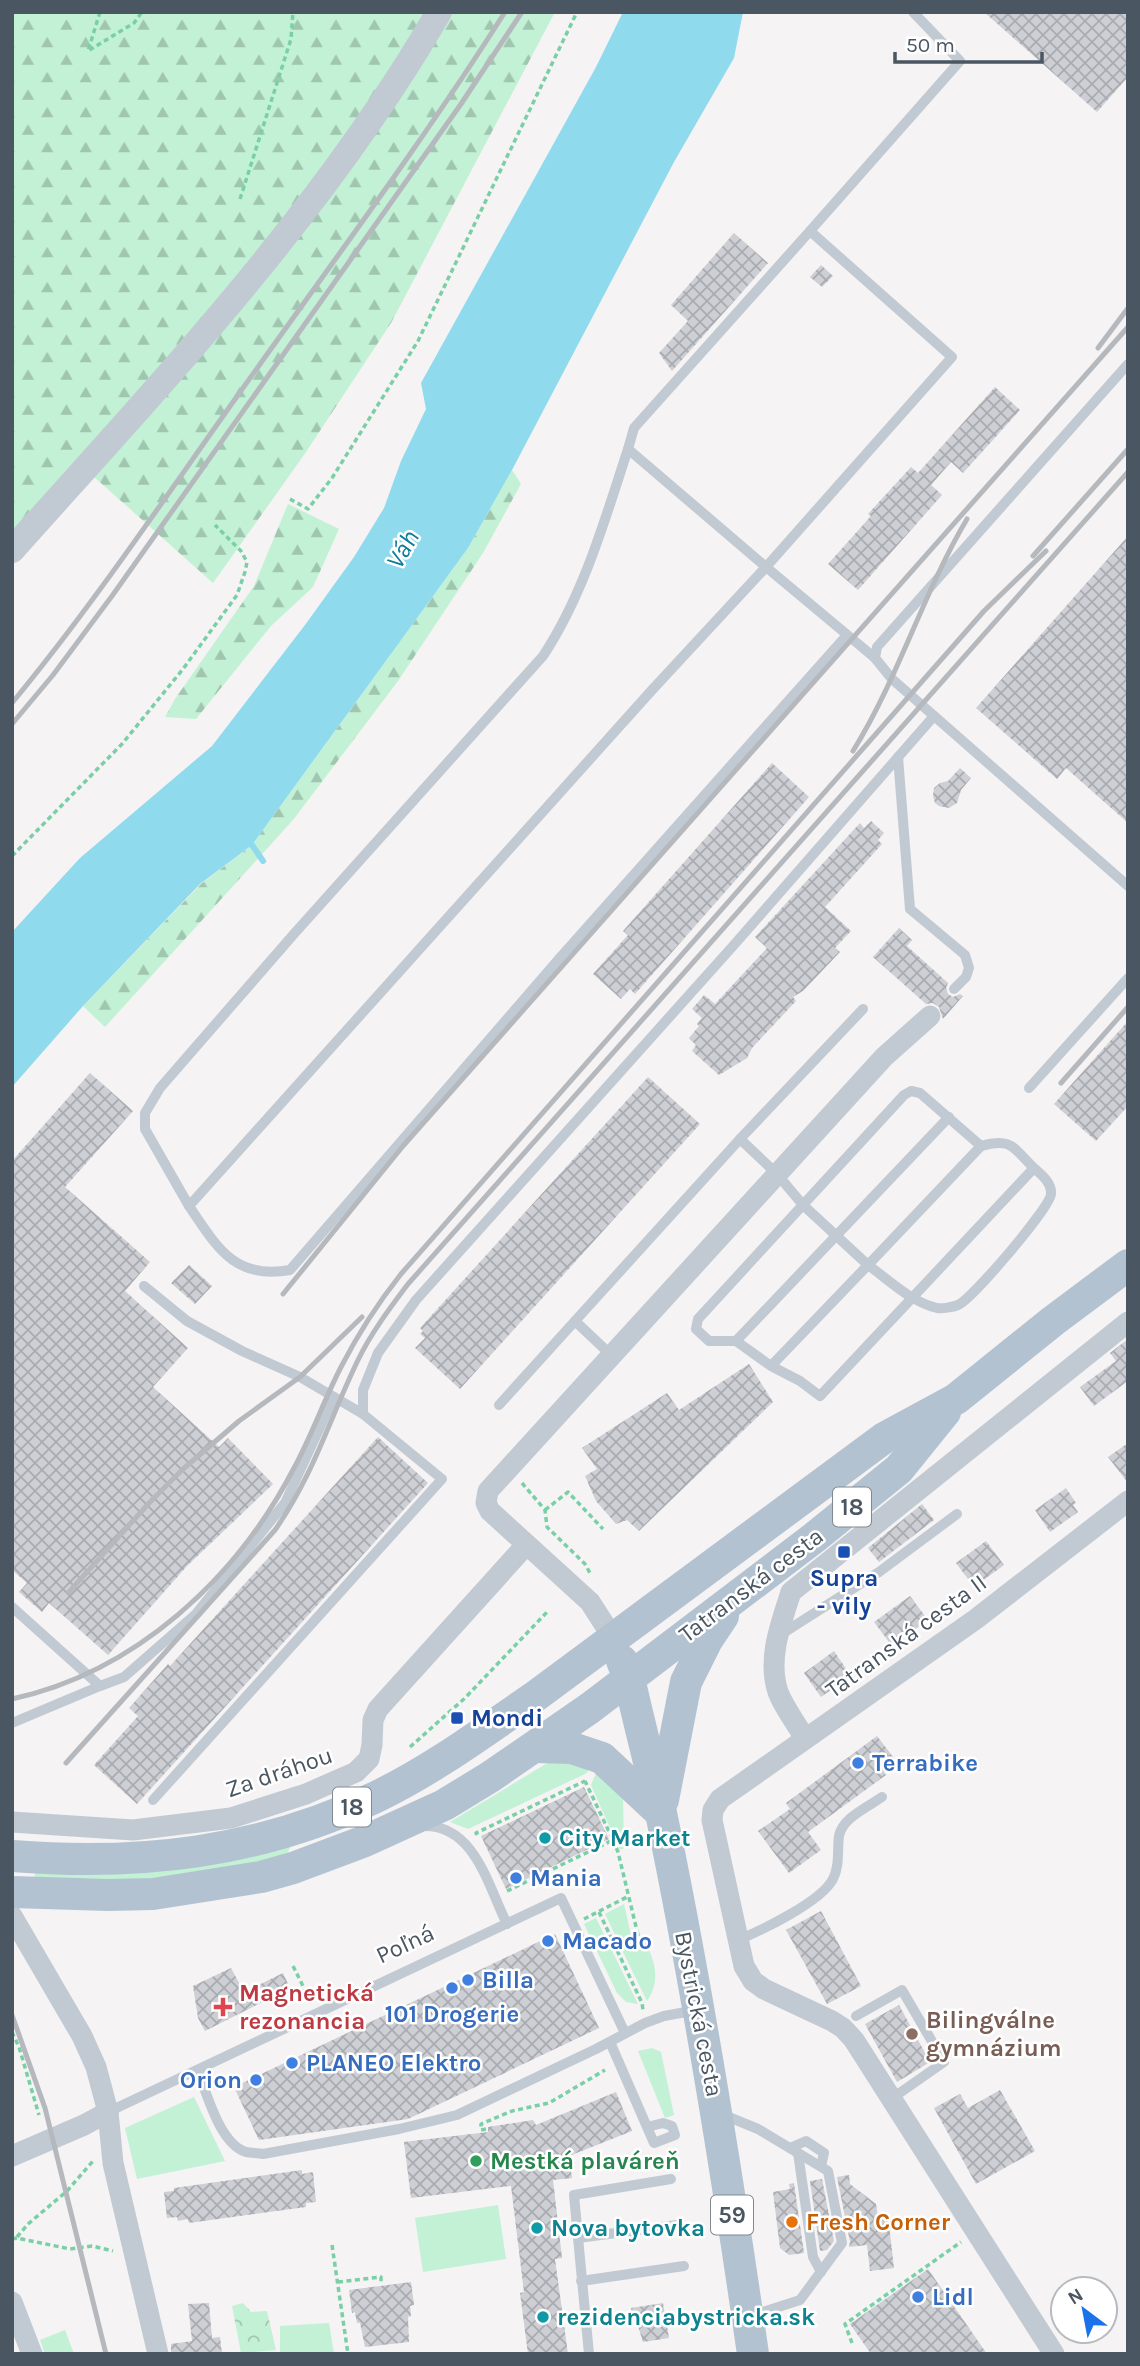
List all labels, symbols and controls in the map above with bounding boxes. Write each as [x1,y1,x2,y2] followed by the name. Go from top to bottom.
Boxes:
[895,21,1042,65] scale bar
[906,33,955,57] text: 50 m
[379,524,426,574] water label: Váh
[833,1488,871,1526] road number: 18
[673,1522,829,1648] street label: Tatranská cesta
[836,1544,852,1560] marker: Supra - vily
[810,1564,878,1620] place label: Supra - vily
[820,1568,992,1704] street label: Tatranská cesta II
[471,1704,543,1732] place label: Mondi
[449,1710,465,1726] marker: Mondi
[222,1741,336,1803] street label: Za dráhou
[872,1749,978,1777] place label: Terrabike
[850,1755,866,1771] marker: Terrabike
[333,1788,371,1826] road number: 18
[559,1824,691,1852] place label: City Market
[537,1830,553,1846] marker: City Market
[530,1864,602,1892] place label: Mania
[508,1870,524,1886] marker: Mania
[372,1918,438,1970] street label: Poľná
[562,1927,652,1955] place label: Macado
[669,1929,729,2099] street label: Bystrická cesta
[540,1933,556,1949] marker: Macado
[482,1966,534,1994] place label: Billa
[460,1972,476,1988] marker: Billa
[239,1979,374,2035] place label: Magnetická rezonancia
[444,1980,460,1996] marker: 101 Drogerie
[213,1997,233,2017] marker: Magnetická rezonancia
[385,2000,519,2028] place label: 101 Drogerie
[926,2006,1062,2062] place label: Bilingválne gymnázium
[904,2026,920,2042] marker: Bilingválne gymnázium
[306,2049,481,2077] place label: PLANEO Elektro
[284,2055,300,2071] marker: PLANEO Elektro
[180,2066,242,2094] place label: Orion
[248,2072,264,2088] marker: Orion
[490,2147,680,2175] place label: Mestká plaváreň
[468,2153,484,2169] marker: Mestká plaváreň
[711,2196,753,2234] road number: 59
[806,2208,951,2236] place label: Fresh Corner
[551,2214,705,2242] place label: Nova bytovka
[784,2214,800,2230] marker: Fresh Corner
[529,2220,545,2236] marker: Nova bytovka
[1049,2275,1119,2345] north arrow
[932,2283,974,2311] place label: Lidl
[1064,2283,1087,2309] text: N
[910,2289,926,2305] marker: Lidl
[557,2303,815,2331] place label: rezidenciabystricka.sk
[535,2309,551,2325] marker: rezidenciabystricka.sk

